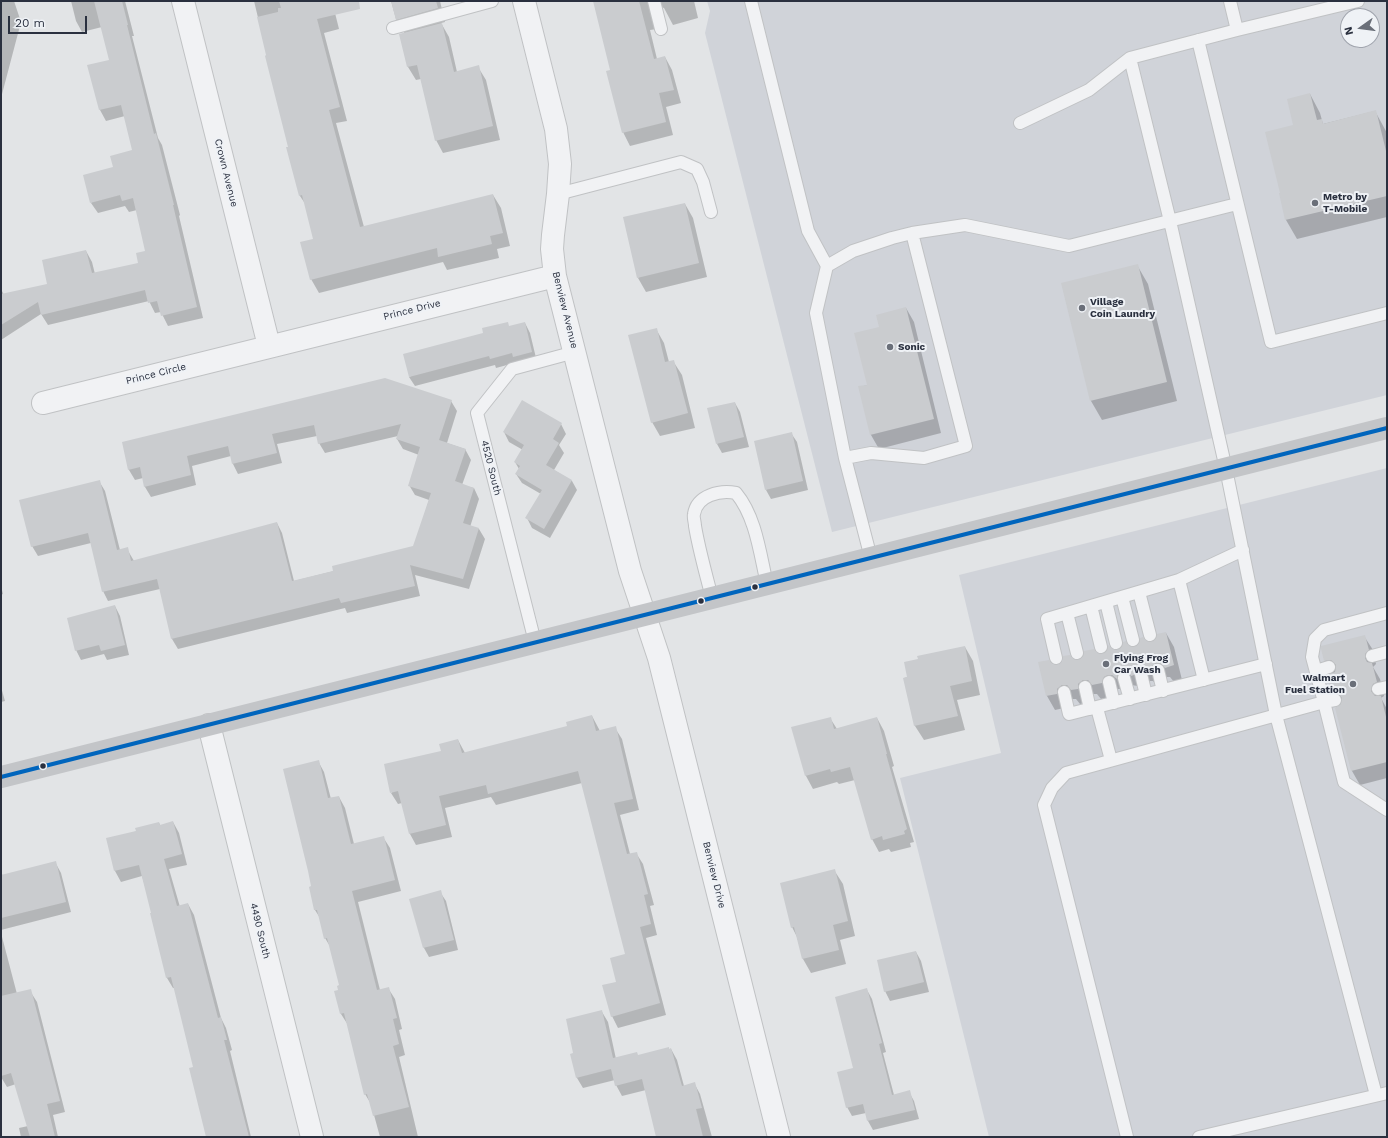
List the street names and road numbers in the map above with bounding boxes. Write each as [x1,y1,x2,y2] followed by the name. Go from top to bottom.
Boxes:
[212,138,240,208] street label: Crown Avenue
[550,270,580,350] street label: Benview Avenue
[382,297,442,323] street label: Prince Drive
[125,361,187,387] street label: Prince Circle
[478,439,504,497] street label: 4520 South
[700,840,728,910] street label: Benview Drive
[247,902,273,960] street label: 4490 South

